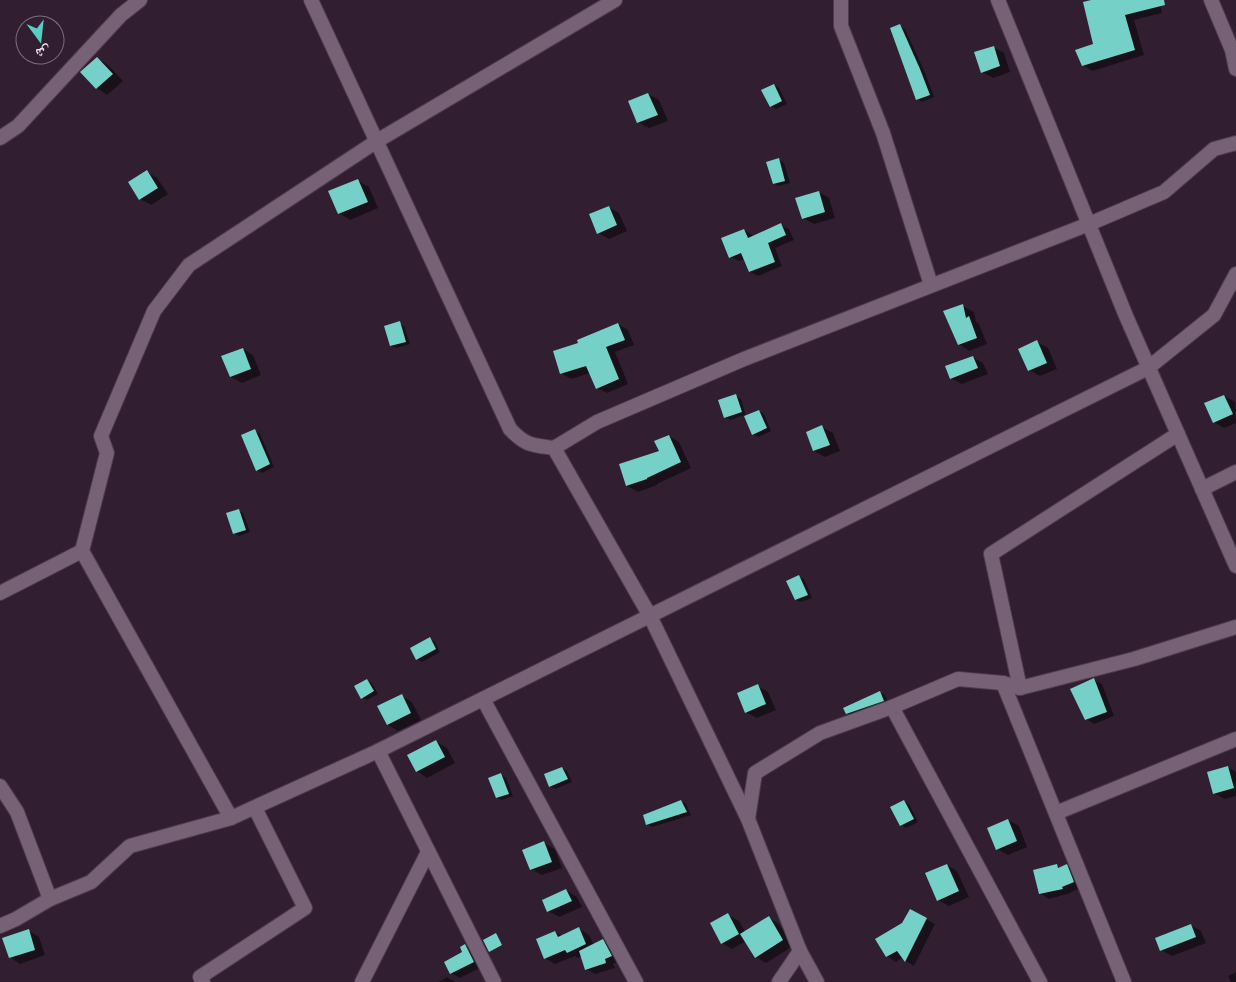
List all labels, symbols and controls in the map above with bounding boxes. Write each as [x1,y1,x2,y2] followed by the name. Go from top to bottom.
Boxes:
[15,15,65,65] north arrow
[34,42,53,63] text: ش

